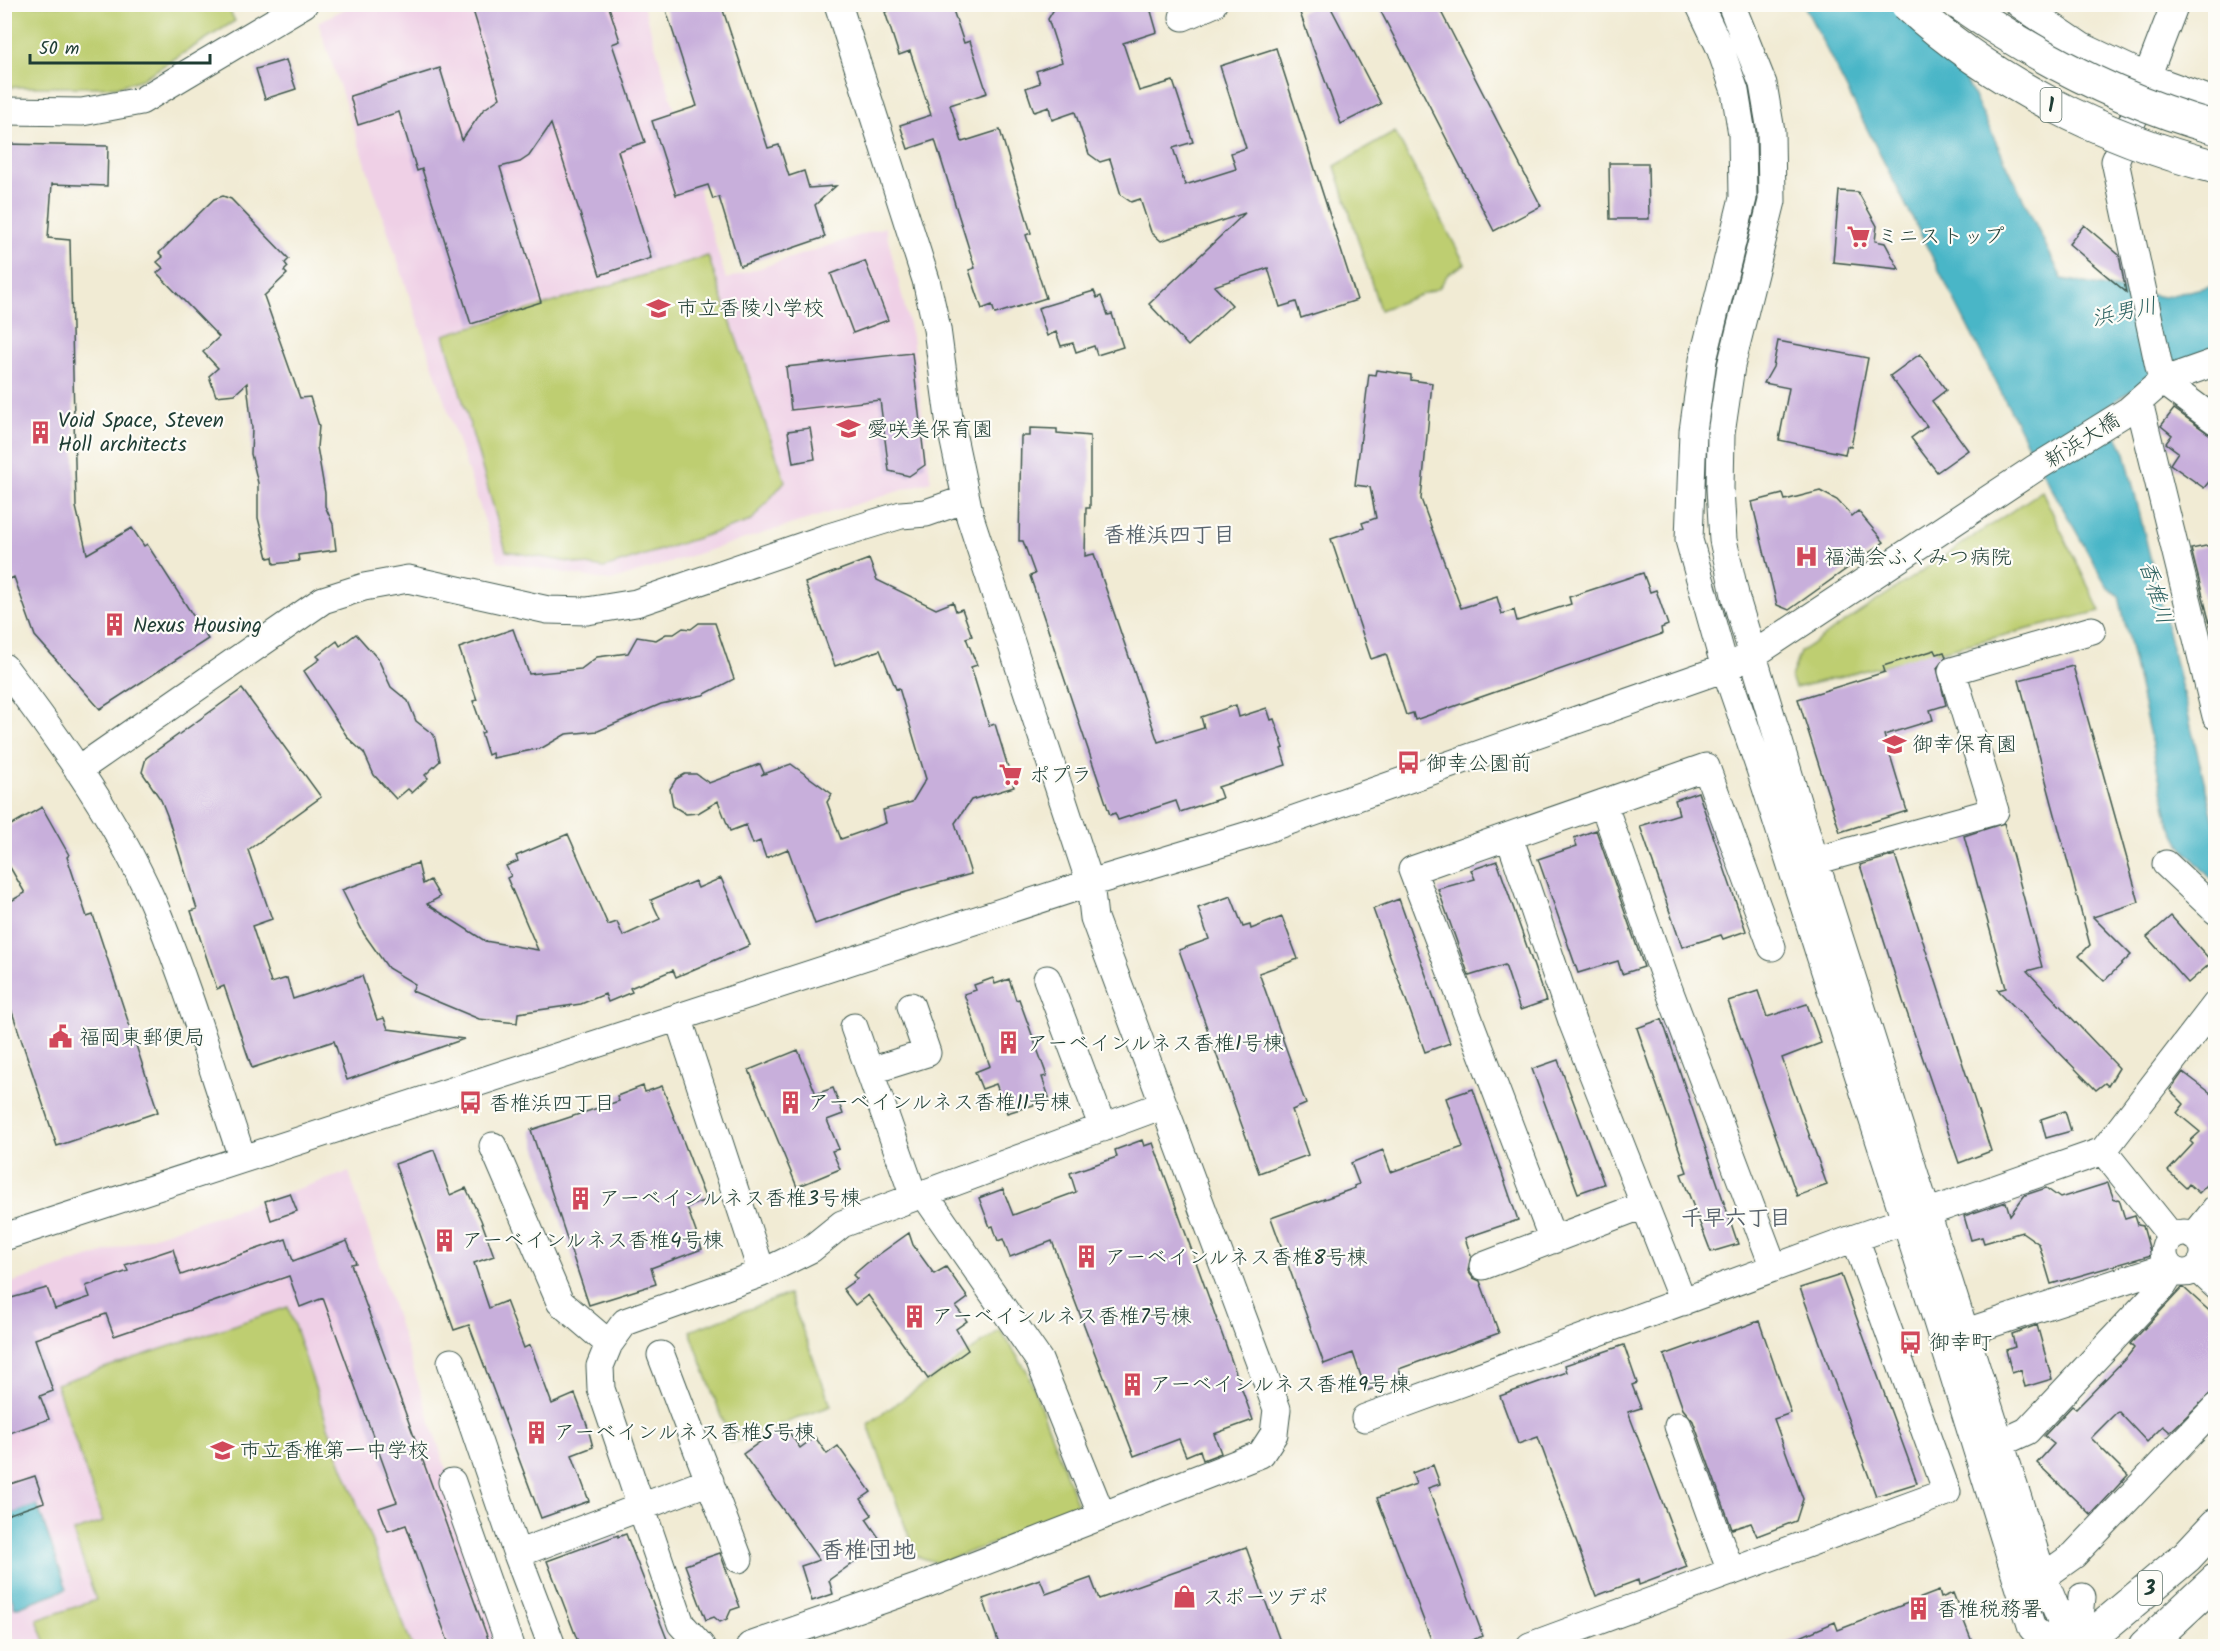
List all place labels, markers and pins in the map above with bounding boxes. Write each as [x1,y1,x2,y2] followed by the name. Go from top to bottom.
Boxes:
[1877,221,2005,254] place label: ミニストップ
[1846,223,1872,249] supermarket icon: ミニストップ
[677,293,824,326] place label: 市立香陵小学校
[646,295,672,321] school or university icon: 市立香陵小学校
[58,405,224,462] place label: Void Space, Steven Holl architects
[867,414,993,447] place label: 愛咲美保育園
[836,416,862,442] school or university icon: 愛咲美保育園
[27,419,53,445] building icon: Void Space, Steven Holl architects
[1824,542,2012,575] place label: 福満会ふくみつ病院
[1793,544,1819,570] hospital icon: 福満会ふくみつ病院
[133,610,262,643] place label: Nexus Housing
[102,612,128,638] building icon: Nexus Housing
[1912,729,2017,762] place label: 御幸保育園
[1881,731,1907,757] school or university icon: 御幸保育園
[1426,748,1531,781] place label: 御幸公園前
[1395,750,1421,776] bus stop icon: 御幸公園前
[1029,760,1092,793] place label: ポプラ
[998,762,1024,788] supermarket icon: ポプラ
[79,1022,205,1055] place label: 福岡東郵便局
[48,1024,74,1050] public building icon: 福岡東郵便局
[1027,1028,1284,1061] place label: アーベインルネス香椎1号棟
[996,1030,1022,1056] building icon: アーベインルネス香椎1号棟
[808,1087,1071,1120] place label: アーベインルネス香椎11号棟
[489,1088,615,1121] place label: 香椎浜四丁目
[777,1089,803,1115] building icon: アーベインルネス香椎11号棟
[458,1090,484,1116] bus stop icon: 香椎浜四丁目
[599,1183,861,1216] place label: アーベインルネス香椎3号棟
[568,1185,594,1211] building icon: アーベインルネス香椎3号棟
[462,1225,723,1258] place label: アーベインルネス香椎4号棟
[431,1227,457,1253] building icon: アーベインルネス香椎4号棟
[1105,1242,1368,1275] place label: アーベインルネス香椎8号棟
[1074,1244,1100,1270] building icon: アーベインルネス香椎8号棟
[932,1301,1192,1334] place label: アーベインルネス香椎7号棟
[901,1303,927,1329] building icon: アーベインルネス香椎7号棟
[1929,1327,1992,1360] place label: 御幸町
[1898,1329,1924,1355] bus stop icon: 御幸町
[1150,1369,1410,1402] place label: アーベインルネス香椎9号棟
[1119,1371,1145,1397] building icon: アーベインルネス香椎9号棟
[554,1417,815,1450] place label: アーベインルネス香椎5号棟
[523,1419,549,1445] building icon: アーベインルネス香椎5号棟
[240,1435,429,1468] place label: 市立香椎第一中学校
[209,1437,235,1463] school or university icon: 市立香椎第一中学校
[1203,1582,1329,1615] place label: スポーツデポ
[1172,1584,1198,1610] shop icon: スポーツデポ
[1937,1594,2042,1627] place label: 香椎税務署
[1906,1596,1932,1622] building icon: 香椎税務署

